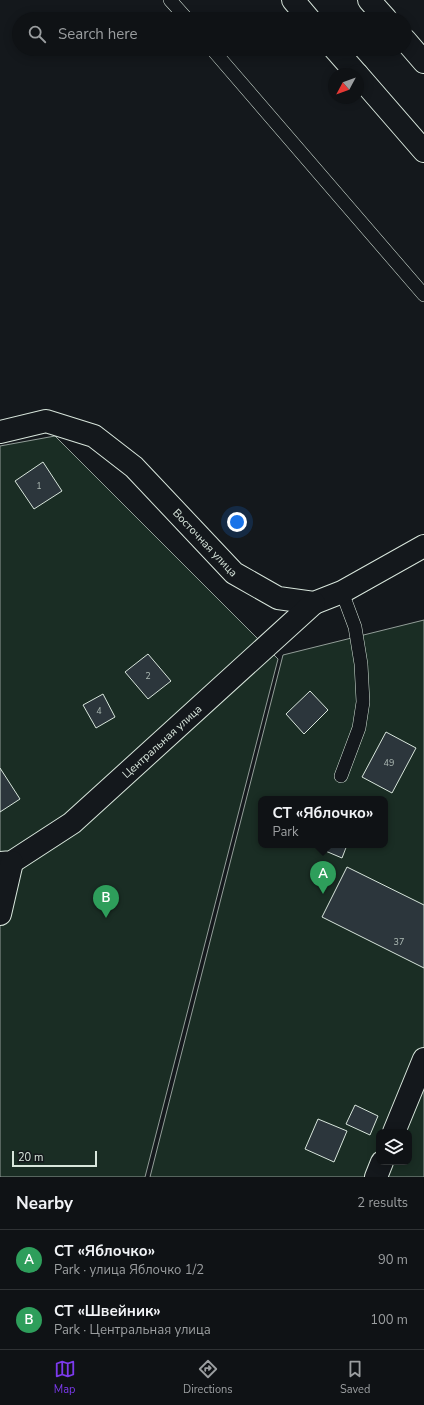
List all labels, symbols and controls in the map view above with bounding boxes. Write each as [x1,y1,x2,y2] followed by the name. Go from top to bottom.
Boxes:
[12,12,412,56] search box
[26,23,48,45] icon: search
[58,24,138,44] text: Search here
[328,68,364,104] north arrow
[36,480,42,492] house number: 1
[170,505,241,580] street label: Восточная улица
[227,512,247,532] your location
[145,670,151,682] house number: 2
[119,701,205,781] street label: Центральная улица
[96,705,102,717] house number: 4
[384,757,394,769] house number: 49
[258,796,388,848] popup
[272,803,374,823] text: СТ «Яблочко»
[272,823,298,841] text: Park
[310,861,336,894] pin: A
[93,885,119,918] pin: B
[394,936,404,948] house number: 37
[376,1129,412,1165] map controls
[376,1129,412,1165] button: layers
[12,1149,97,1168] scale bar
[18,1150,43,1165] text: 20 m
[16,1192,73,1215] text: Nearby
[357,1194,408,1212] text: 2 results
[54,1241,155,1261] text: СТ «Яблочко»
[24,1251,34,1269] text: A
[378,1251,408,1269] text: 90 m
[54,1261,204,1279] text: Park · улица Яблочко 1/2
[54,1301,161,1321] text: СТ «Швейник»
[25,1311,33,1329] text: B
[370,1311,408,1329] text: 100 m
[54,1321,211,1339] text: Park · Центральная улица
[54,1358,76,1397] tab: Map
[183,1358,233,1397] tab: Directions
[340,1358,370,1397] tab: Saved

